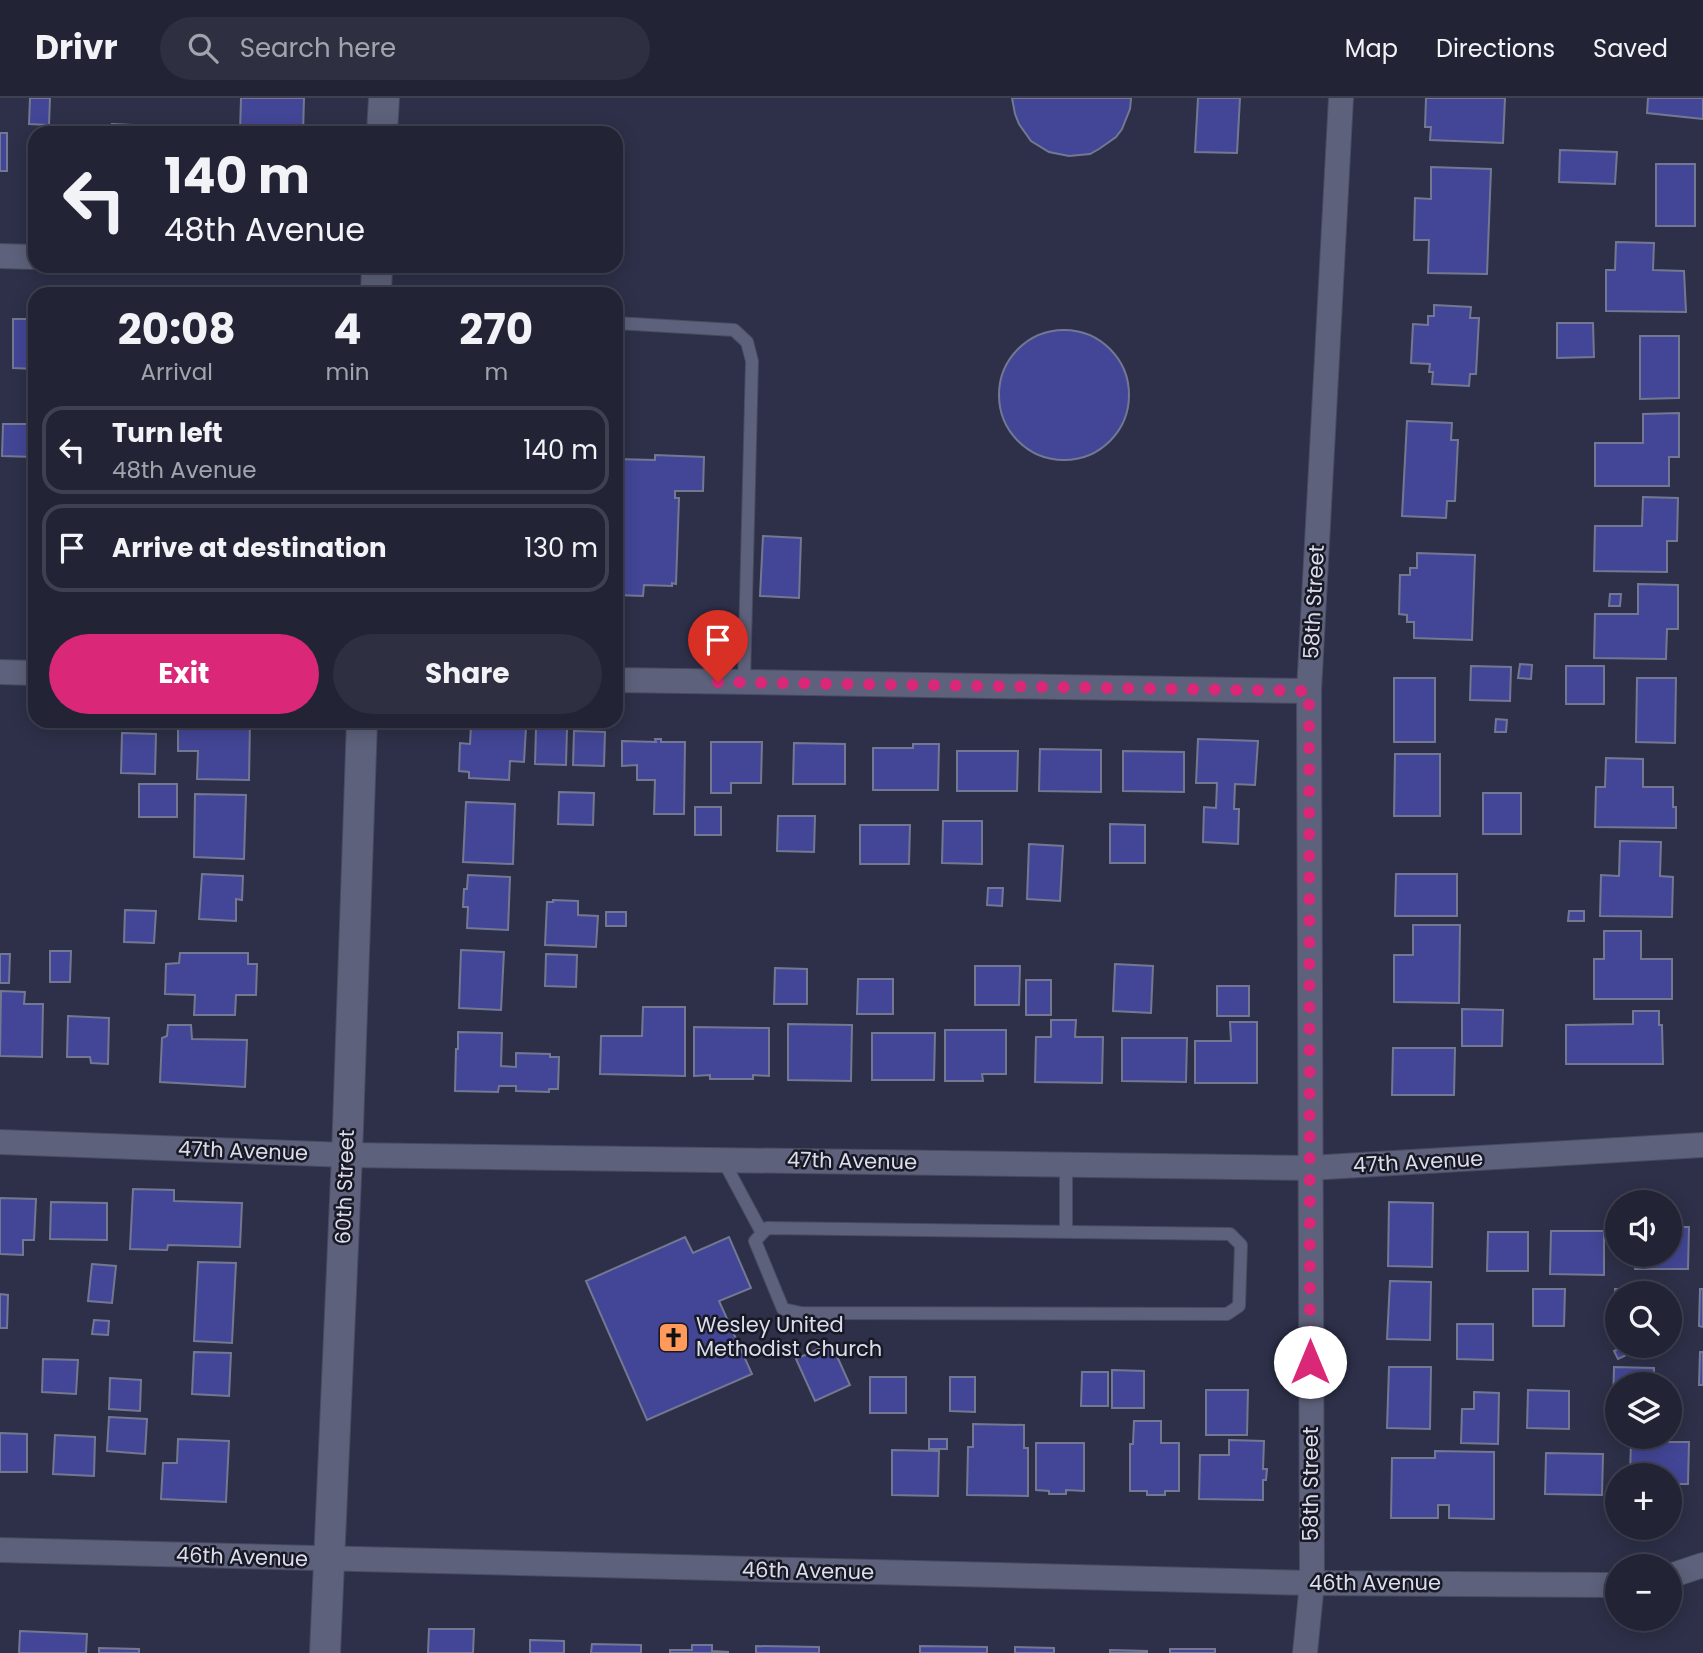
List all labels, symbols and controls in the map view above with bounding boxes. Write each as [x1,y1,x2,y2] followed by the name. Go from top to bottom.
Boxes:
[160,17,650,80] search box
[35,24,118,71] text: Drivr
[184,29,222,67] icon: search
[240,30,396,66] text: Search here
[1345,32,1398,65] text: Map
[1436,32,1555,65] text: Directions
[1593,32,1668,65] text: Saved
[164,142,310,210] text: 140 m
[49,154,140,245] icon: left
[164,207,365,252] text: 48th Avenue
[118,300,236,359] text: 20:08
[333,300,362,359] text: 4
[459,300,533,359] text: 270
[141,356,213,388] text: Arrival
[325,356,370,388] text: min
[484,356,508,388] text: m
[112,415,223,451] text: Turn left
[53,431,91,469] icon: left
[523,432,598,468] text: 140 m
[112,454,257,486] text: 48th Avenue
[53,529,91,567] icon: arrive
[112,530,387,566] text: Arrive at destination
[524,530,598,566] text: 130 m
[1296,544,1331,660] street label: 58th Street
[688,610,748,682] pin
[699,621,737,659] icon: arrive
[49,634,319,714] button: Exit
[333,634,602,714] button: Share
[328,1129,361,1245] street label: 60th Street
[177,1134,309,1167] street label: 47th Avenue
[1352,1144,1484,1179] street label: 47th Avenue
[787,1145,917,1176] street label: 47th Avenue
[1605,1190,1682,1631] map controls
[1605,1190,1682,1267] button: sound
[1605,1281,1682,1358] button: search
[696,1310,882,1363] place label: Wesley United Methodist Church
[656,1320,690,1354] church icon: Wesley United Methodist Church
[1273,1325,1347,1399] position arrow
[1605,1372,1682,1449] button: layers
[1296,1427,1325,1541] street label: 58th Street
[1605,1463,1682,1540] button: +
[176,1540,309,1573] street label: 46th Avenue
[1605,1554,1682,1631] button: −
[742,1555,874,1586] street label: 46th Avenue
[1309,1568,1441,1597] street label: 46th Avenue

